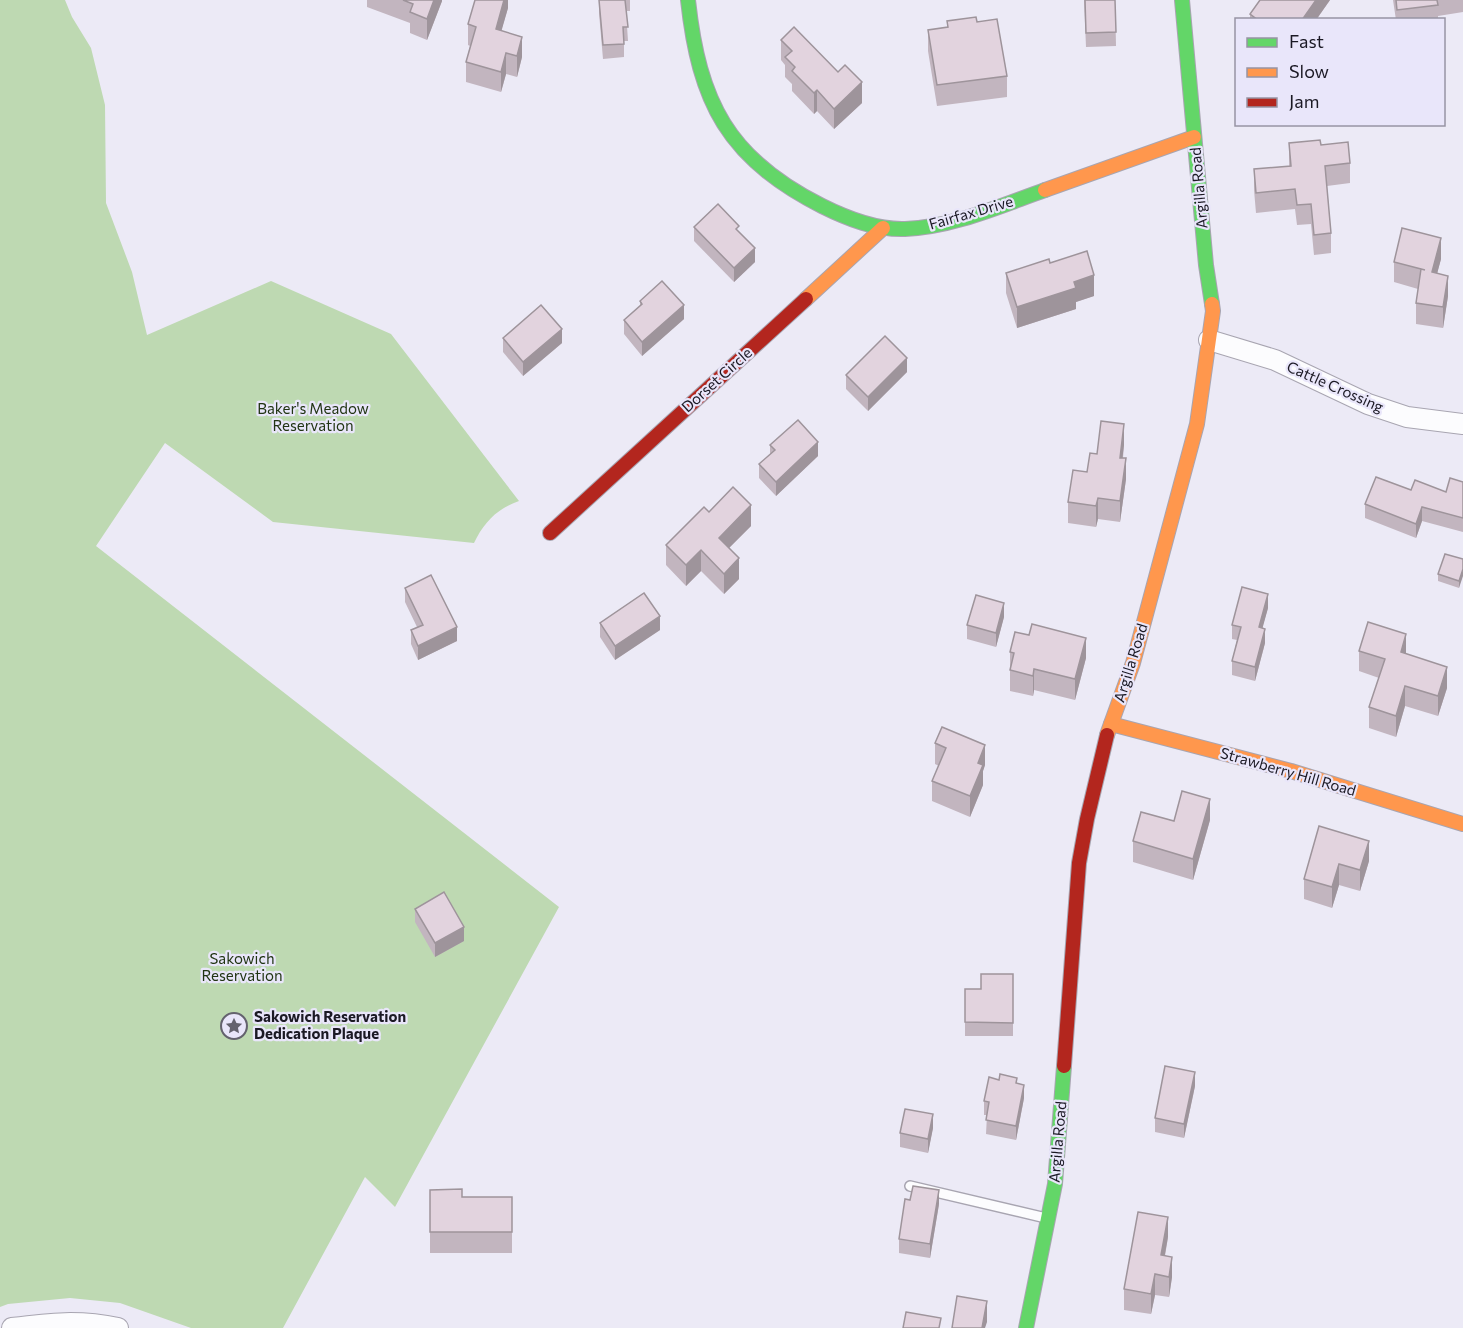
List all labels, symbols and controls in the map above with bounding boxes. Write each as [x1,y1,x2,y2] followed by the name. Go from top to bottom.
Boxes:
[1235,18,1445,126] legend
[1289,30,1324,52] text: Fast
[1289,60,1329,82] text: Slow
[1289,90,1319,112] text: Jam
[1185,147,1211,230] street label: Argilla Road
[927,191,1015,233] street label: Fairfax Drive
[677,343,755,416] street label: Dorset Circle
[1284,357,1387,415] street label: Cattle Crossing
[257,399,369,434] park label: Baker's Meadow Reservation
[1109,621,1151,704] street label: Argilla Road
[1218,743,1358,799] street label: Strawberry Hill Road
[201,949,283,984] park label: Sakowich Reservation
[254,1007,406,1042] place label: Sakowich Reservation Dedication Plaque
[219,1011,249,1041] place icon: Sakowich Reservation Dedication Plaque
[1044,1100,1070,1183] street label: Argilla Road

